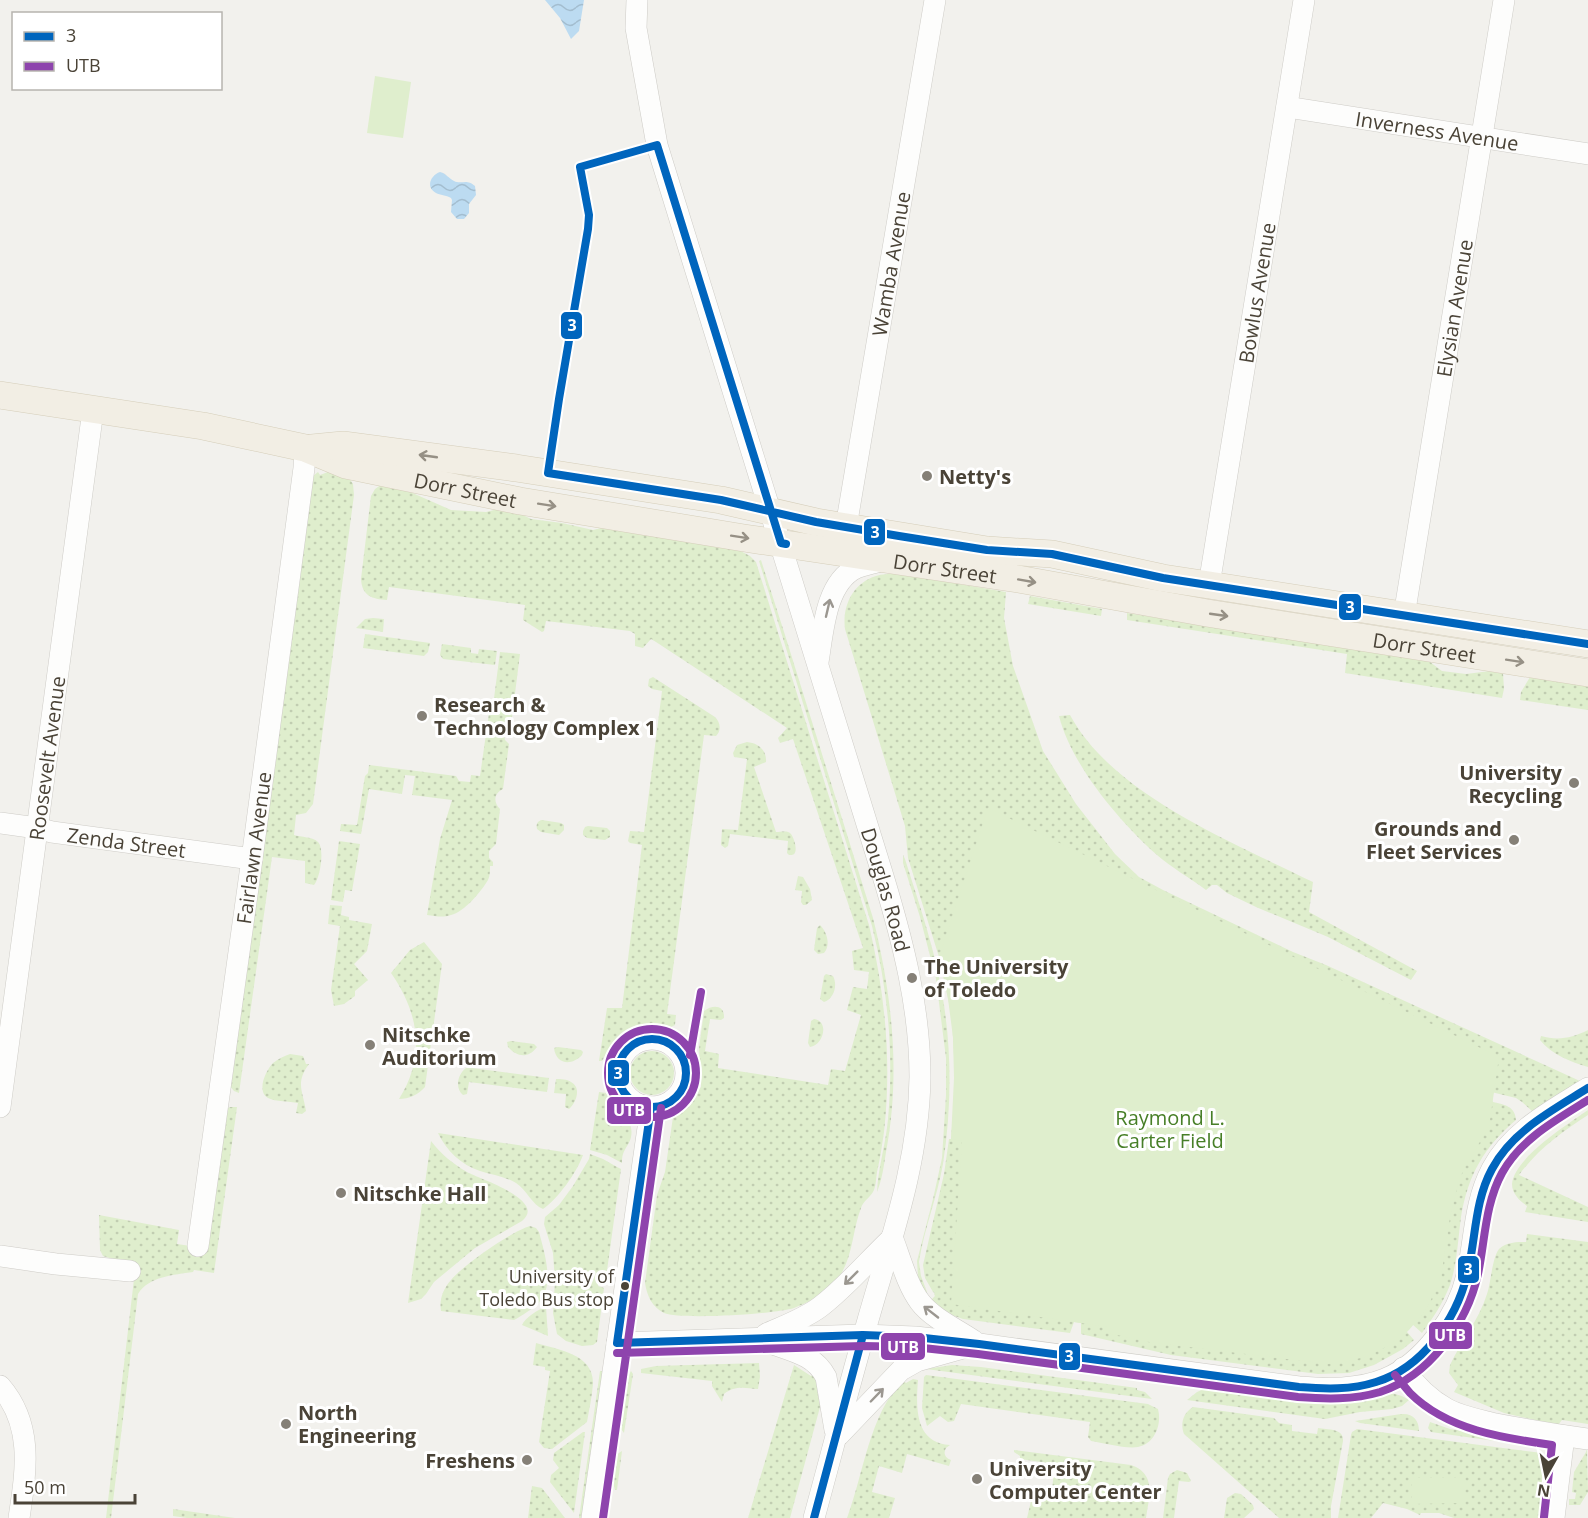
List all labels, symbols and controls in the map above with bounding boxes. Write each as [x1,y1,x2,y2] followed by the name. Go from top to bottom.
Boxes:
[12,12,222,90] legend
[66,23,76,47] text: 3
[66,53,101,77] text: UTB
[1354,104,1521,156] street label: Inverness Avenue
[865,189,916,338] street label: Wamba Avenue
[1232,220,1281,365] street label: Bowlus Avenue
[1430,237,1478,379] street label: Elysian Avenue
[560,311,583,340] line badge: 3
[567,314,577,336] text: 3
[418,451,438,462] one-way arrow
[939,463,1011,490] place label: Netty's
[412,466,519,513] street label: Dorr Street
[920,469,934,483] marker: Netty's
[537,500,557,511] one-way arrow
[863,518,886,546] line badge: 3
[870,521,880,543] text: 3
[729,532,749,543] one-way arrow
[892,547,998,589] street label: Dorr Street
[1016,576,1036,587] one-way arrow
[1338,593,1362,621] line badge: 3
[1345,596,1355,618] text: 3
[823,599,835,618] one-way arrow
[1208,609,1228,620] one-way arrow
[1371,626,1478,669] street label: Dorr Street
[1505,656,1524,667] one-way arrow
[22,674,71,842] street label: Roosevelt Avenue
[434,691,656,741] place label: Research & Technology Complex 1
[415,709,429,723] marker: Research & Technology Complex 1
[1459,759,1563,809] place label: University Recycling
[230,770,277,926] street label: Fairlawn Avenue
[1567,776,1581,790] marker: University Recycling
[1366,815,1502,865] place label: Grounds and Fleet Services
[65,821,187,863] street label: Zenda Street
[855,824,917,955] street label: Douglas Road
[1507,833,1521,847] marker: Grounds and Fleet Services
[924,953,1069,1003] place label: The University of Toledo
[905,971,919,985] marker: The University of Toledo
[382,1021,497,1071] place label: Nitschke Auditorium
[363,1038,377,1052] marker: Nitschke Auditorium
[607,1059,630,1087] line badge: 3
[613,1062,623,1084] text: 3
[606,1096,652,1125] line badge: UTB
[613,1099,645,1121] text: UTB
[1115,1104,1225,1154] park label: Raymond L. Carter Field
[353,1180,486,1207] place label: Nitschke Hall
[334,1186,348,1200] marker: Nitschke Hall
[1457,1255,1480,1284] line badge: 3
[1463,1258,1473,1280] text: 3
[479,1264,615,1311] place label: University of Toledo Bus stop
[843,1271,858,1286] one-way arrow
[619,1280,631,1292] marker: University of Toledo Bus stop
[923,1305,939,1318] one-way arrow
[1428,1321,1473,1350] line badge: UTB
[1434,1324,1466,1346] text: UTB
[880,1332,926,1361] line badge: UTB
[887,1336,919,1358] text: UTB
[1058,1342,1081,1371] line badge: 3
[1064,1345,1074,1367] text: 3
[870,1388,884,1403] one-way arrow
[298,1399,417,1449] place label: North Engineering
[279,1417,293,1431] marker: North Engineering
[1516,1446,1576,1506] north arrow
[425,1447,515,1474] place label: Freshens
[520,1453,534,1467] marker: Freshens
[989,1455,1162,1505] place label: University Computer Center
[15,1467,135,1505] scale bar
[970,1472,984,1486] marker: University Computer Center
[24,1475,66,1499] text: 50 m
[1536,1479,1552,1503] text: N

